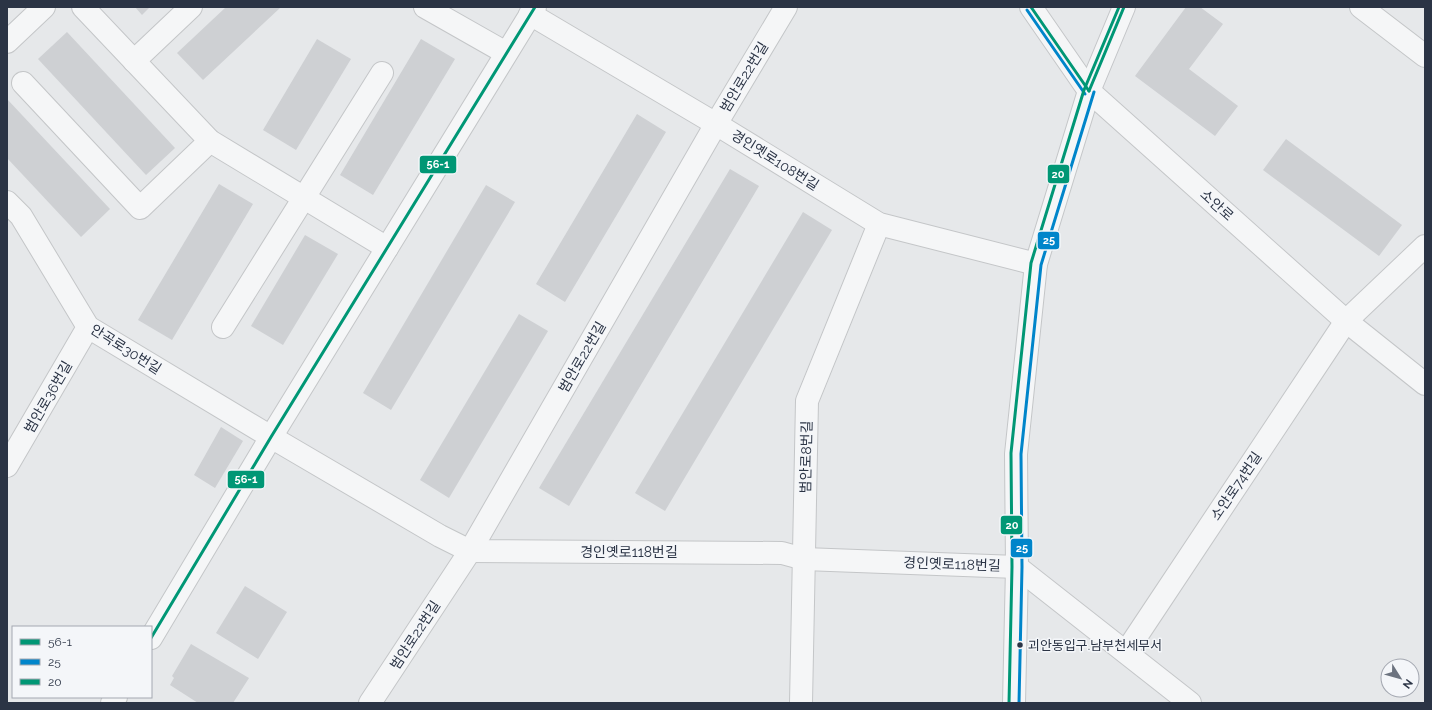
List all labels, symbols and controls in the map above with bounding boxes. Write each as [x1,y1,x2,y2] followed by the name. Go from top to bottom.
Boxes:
[717,39,771,115] street label: 범안로22번길
[728,127,822,193] street label: 경인옛로108번길
[419,155,457,174] line badge: 56-1
[427,158,450,171] text: 56-1
[1047,164,1070,184] line badge: 20
[1052,168,1065,181] text: 20
[1197,186,1237,224] street label: 소안로
[1037,231,1060,250] line badge: 25
[1043,234,1055,247] text: 25
[555,319,609,395] street label: 범안로22번길
[88,321,164,377] street label: 안곡로30번길
[21,358,75,436] street label: 범안로36번길
[797,421,815,493] street label: 범안로8번길
[1207,449,1265,523] street label: 소안로74번길
[227,470,265,489] line badge: 56-1
[235,473,258,486] text: 56-1
[1000,515,1023,535] line badge: 20
[1006,519,1019,532] text: 20
[1010,538,1033,558] line badge: 25
[1016,542,1028,555] text: 25
[580,544,678,560] street label: 경인옛로118번길
[903,554,1001,574] street label: 경인옛로118번길
[387,598,443,672] street label: 범안로22번길
[12,626,152,698] legend
[48,635,72,649] text: 56-1
[1028,638,1162,653] place label: 괴안동입구.남부천세무서
[1015,640,1025,650] marker: 괴안동입구.남부천세무서
[48,655,61,669] text: 25
[1380,658,1420,698] north arrow
[48,675,62,689] text: 20
[1400,676,1415,691] text: N

